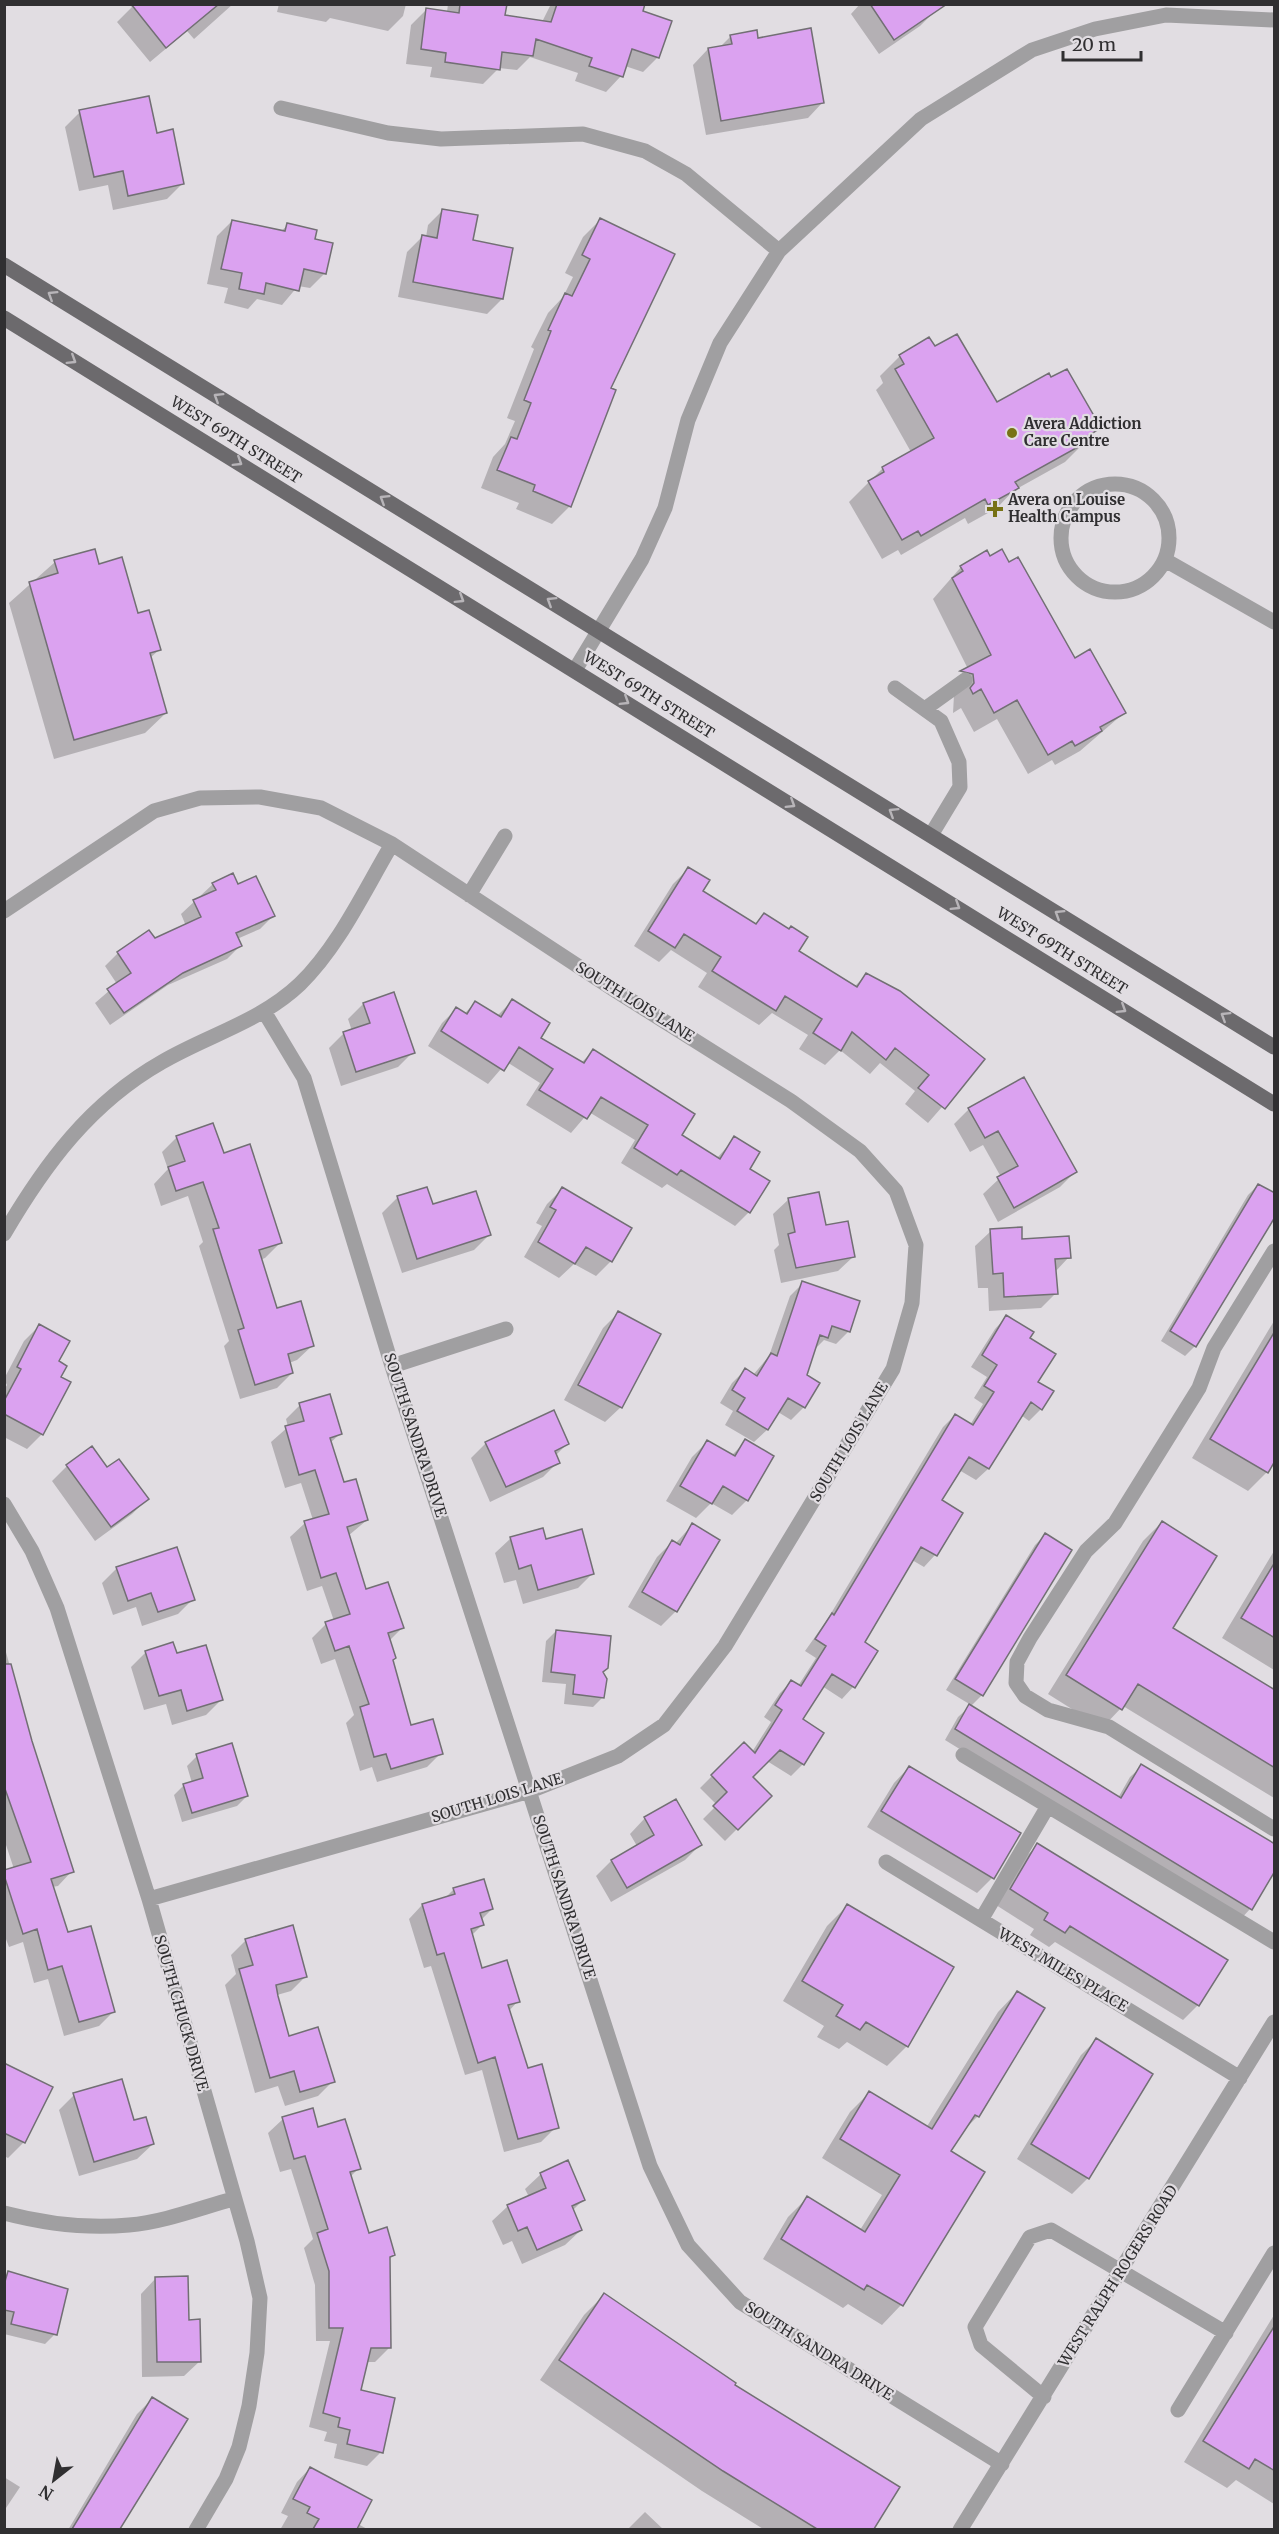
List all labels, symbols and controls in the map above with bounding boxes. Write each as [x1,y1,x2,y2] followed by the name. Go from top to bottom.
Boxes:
[1063,24,1141,62] scale bar
[1072,33,1116,56] text: 20 m
[48,290,58,302] one-way arrow
[66,352,76,364] one-way arrow
[167,391,306,488] street label: WEST 69TH STREET
[214,392,224,404] one-way arrow
[1023,414,1141,450] place label: Avera Addiction Care Centre
[1005,426,1019,440] marker: Avera Addiction Care Centre
[232,455,242,467] one-way arrow
[1007,490,1125,526] place label: Avera on Louise Health Campus
[380,494,390,506] one-way arrow
[986,500,1004,518] marker: Avera on Louise Health Campus
[454,592,464,604] one-way arrow
[547,596,557,608] one-way arrow
[580,646,719,743] street label: WEST 69TH STREET
[618,694,629,705] one-way arrow
[785,796,795,808] one-way arrow
[889,807,899,819] one-way arrow
[950,899,961,910] one-way arrow
[993,902,1132,999] street label: WEST 69TH STREET
[1055,910,1065,922] one-way arrow
[572,957,699,1046] street label: SOUTH LOIS LANE
[1116,1002,1126,1014] one-way arrow
[1221,1012,1231,1024] one-way arrow
[380,1350,451,1520] street label: SOUTH SANDRA DRIVE
[805,1378,892,1505] street label: SOUTH LOIS LANE
[429,1768,565,1827] street label: SOUTH LOIS LANE
[529,1812,600,1982] street label: SOUTH SANDRA DRIVE
[994,1923,1132,2016] street label: WEST MILES PLACE
[150,1933,213,2094] street label: SOUTH CHUCK DRIVE
[1053,2181,1181,2371] street label: WEST RALPH ROGERS ROAD
[742,2297,897,2404] street label: SOUTH SANDRA DRIVE
[24,2450,84,2510] north arrow
[35,2481,57,2505] text: N

